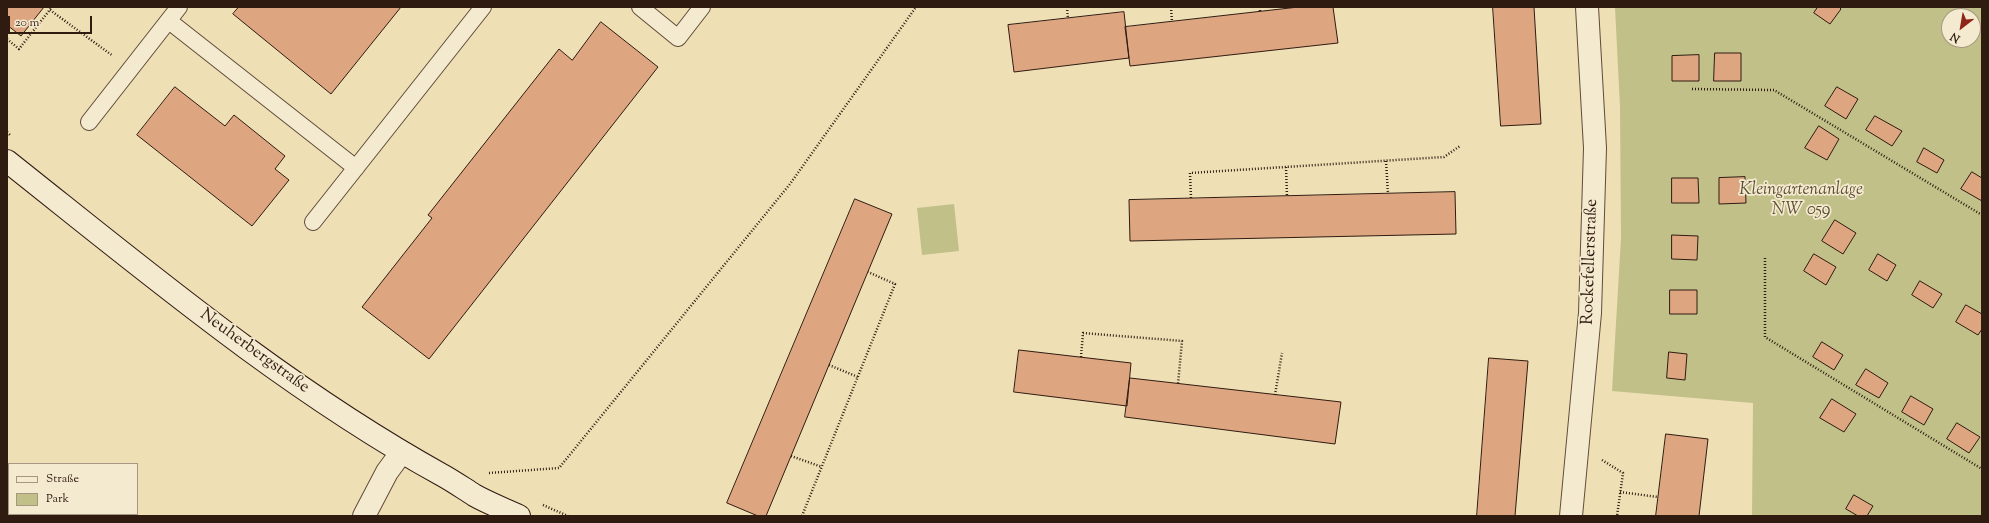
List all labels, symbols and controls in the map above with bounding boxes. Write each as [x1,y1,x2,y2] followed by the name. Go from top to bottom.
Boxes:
[10,8,94,34] scale bar
[1941,8,1981,48] north arrow
[15,14,39,32] text: 20 m
[1947,28,1963,47] text: N
[1739,181,1863,221] park label: Kleingartenanlage NW 059
[1579,199,1603,325] street label: Rockefellerstraße
[195,305,313,399] street label: Neuherbergstraße
[8,463,138,515] legend
[46,470,79,488] text: Straße
[46,490,69,508] text: Park

